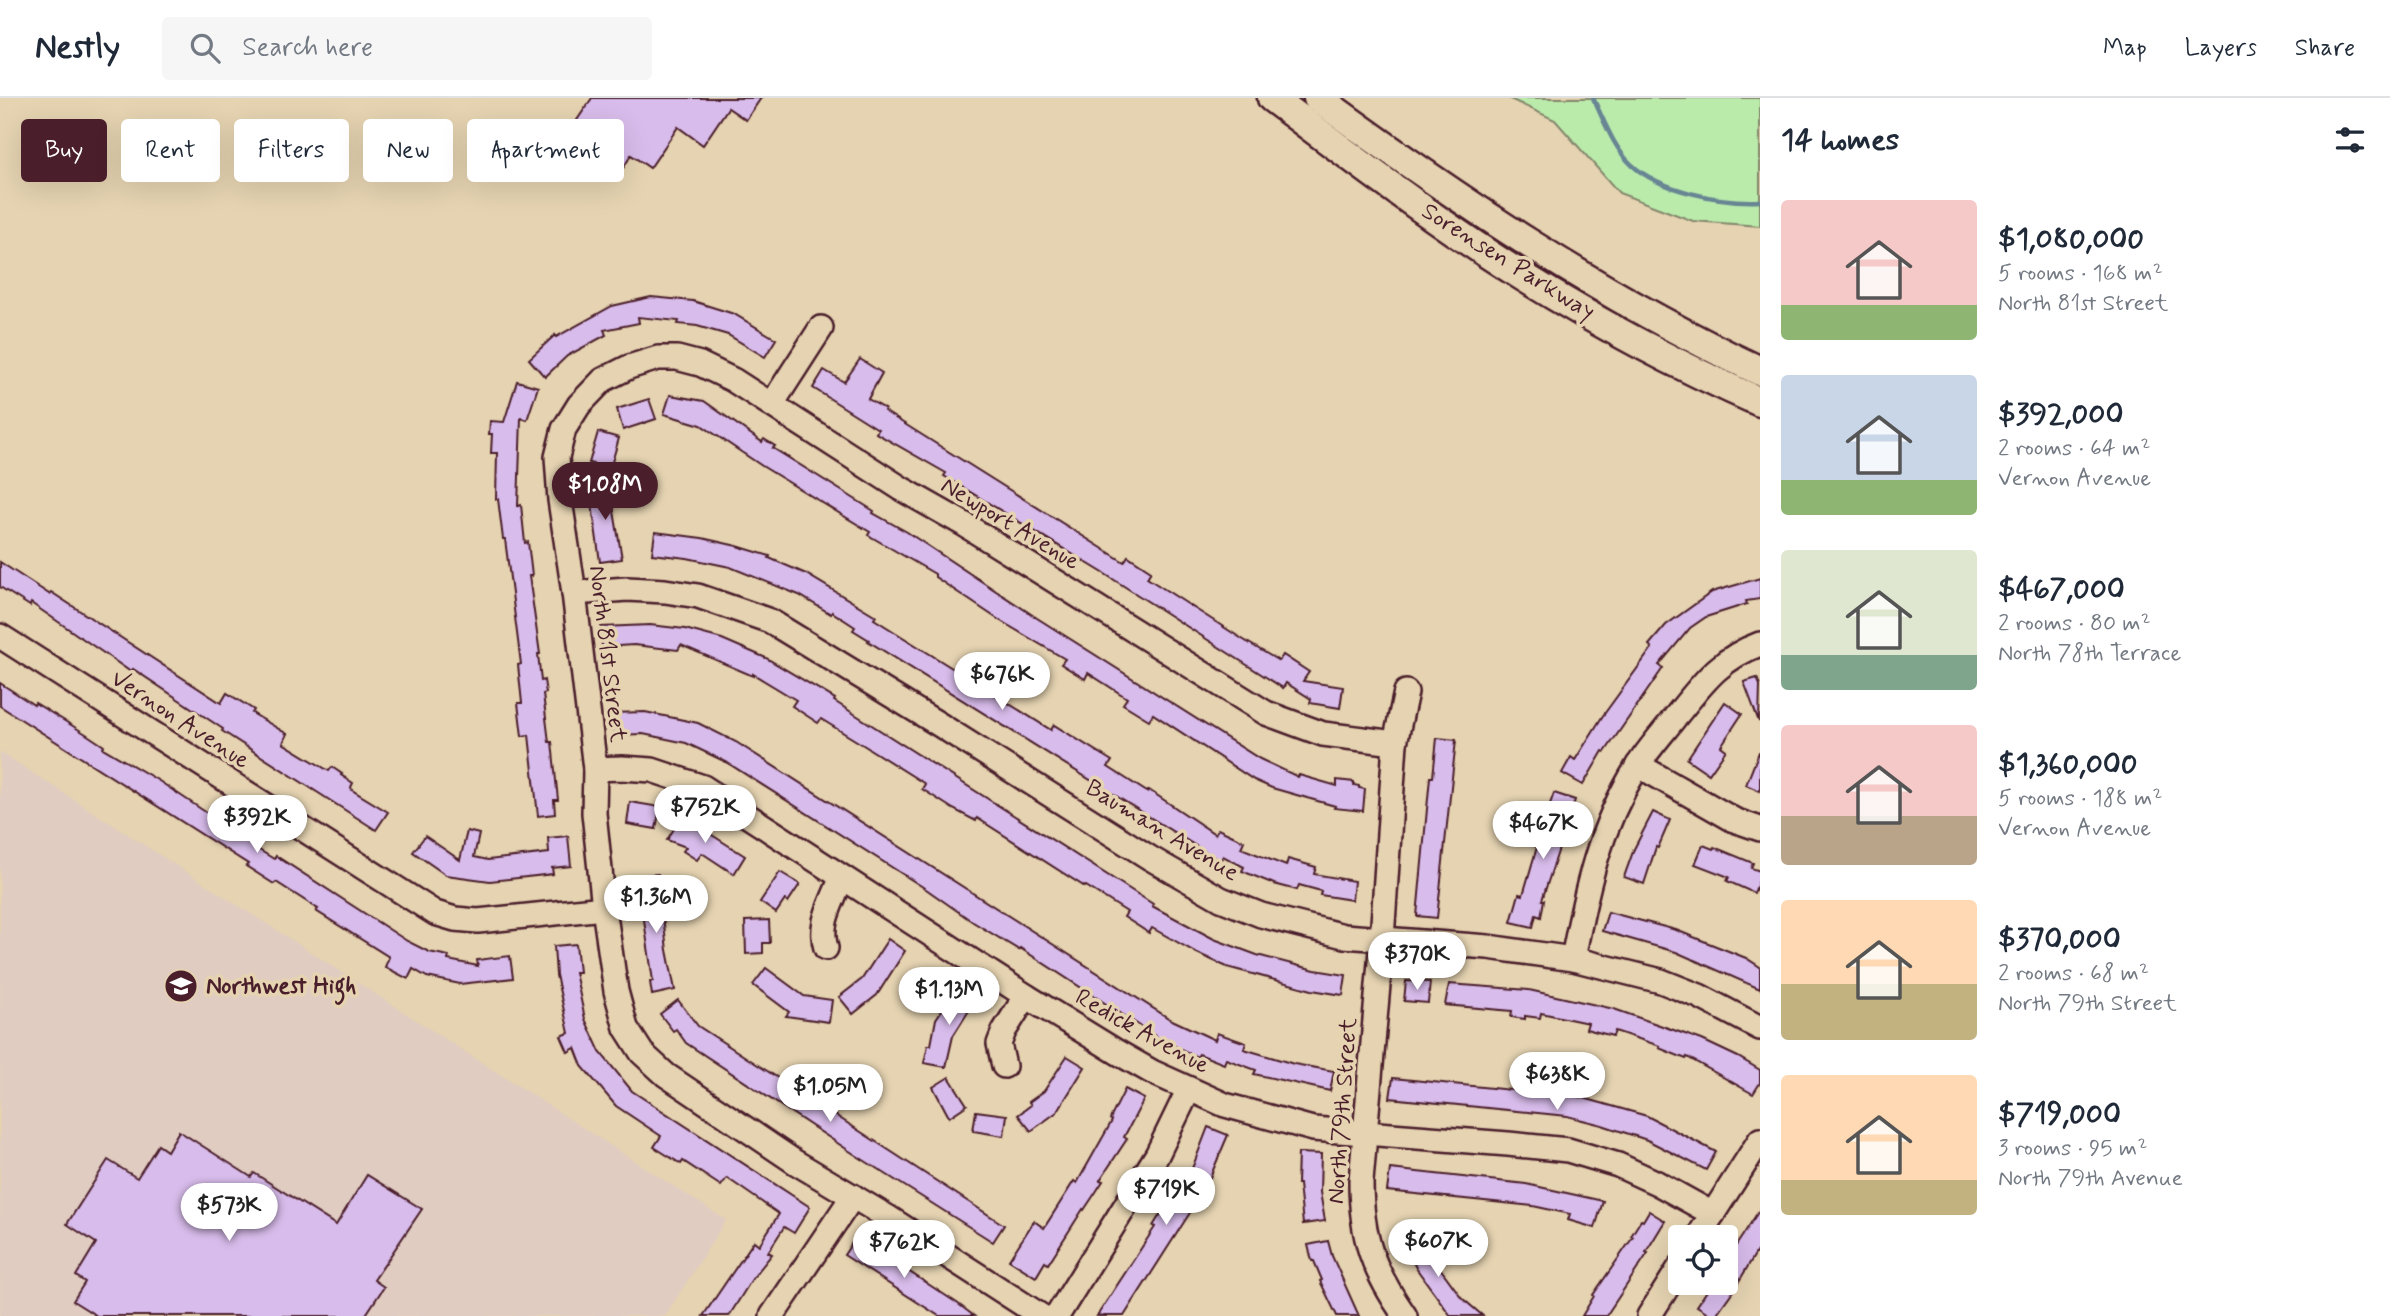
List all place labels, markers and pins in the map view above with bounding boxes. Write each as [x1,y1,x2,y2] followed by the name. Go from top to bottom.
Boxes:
[548,462,662,522] pin: $1.08M
[953,652,1051,712] pin: $676K
[656,786,754,845] pin: $752K
[208,796,306,855] pin: $392K
[1494,802,1592,861] pin: $467K
[599,876,713,935] pin: $1.36M
[1368,932,1466,992] pin: $370K
[162,967,200,1005] school or university icon: Northwest High
[892,968,1006,1027] pin: $1.13M
[206,971,356,1005] place label: Northwest High
[1508,1052,1606,1112] pin: $638K
[773,1065,887,1124] pin: $1.05M
[1117,1168,1215,1227] pin: $719K
[180,1184,278,1243] pin: $573K
[855,1220,953,1280] pin: $762K
[1389,1220,1487,1279] pin: $607K

